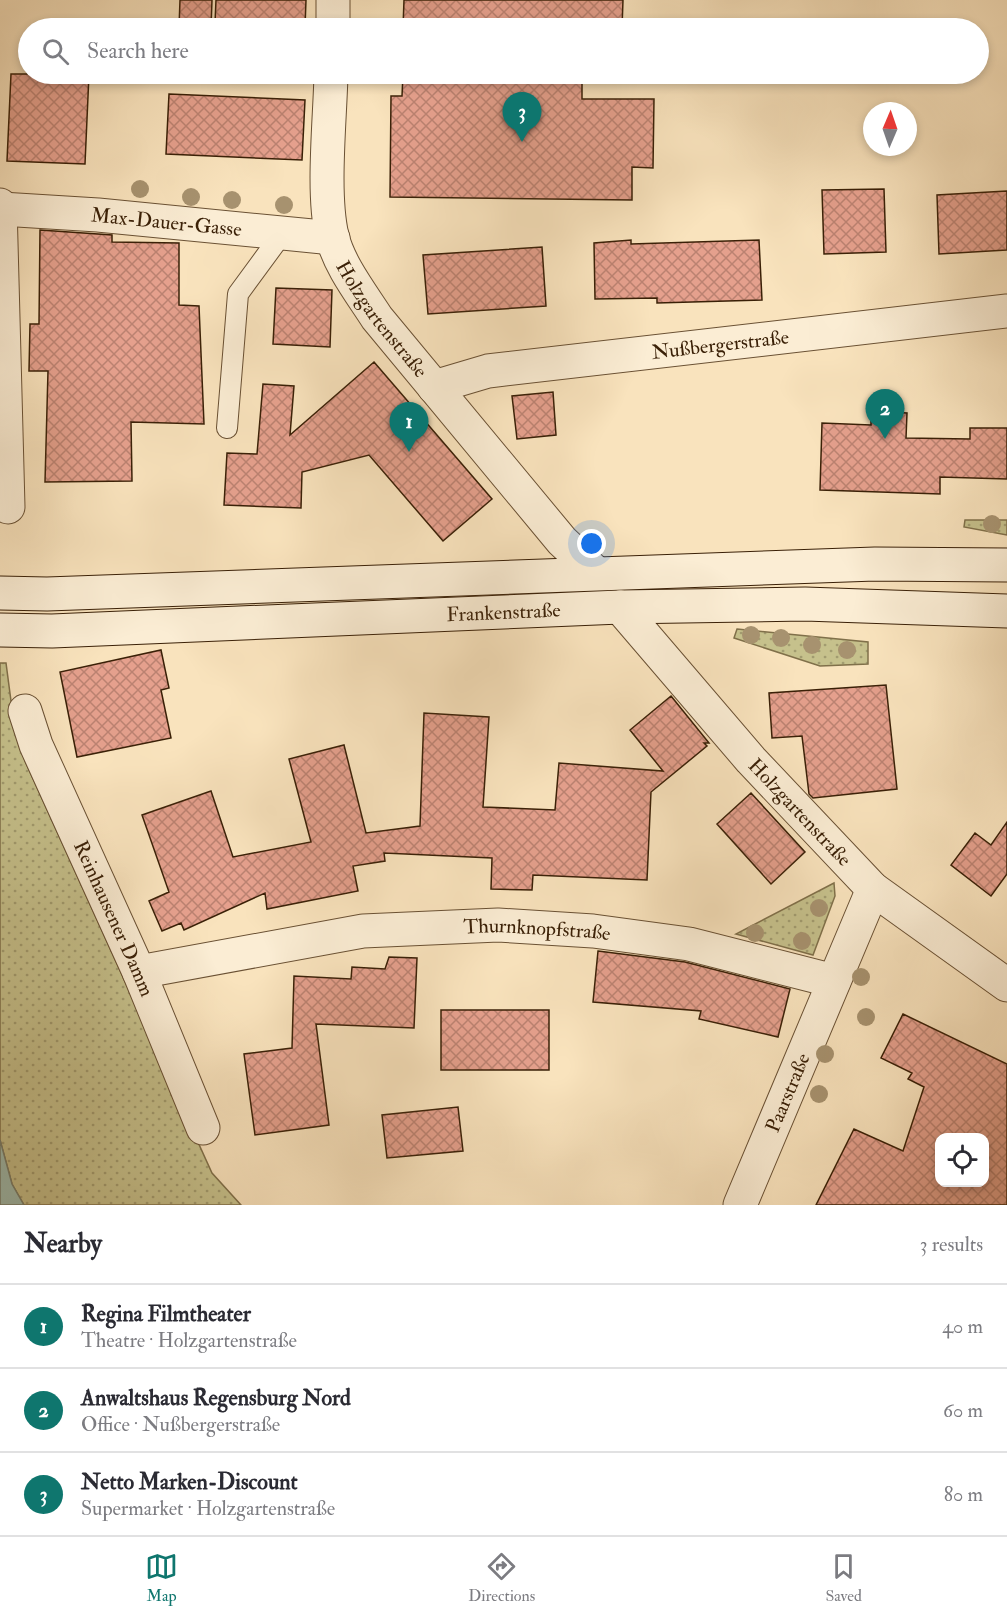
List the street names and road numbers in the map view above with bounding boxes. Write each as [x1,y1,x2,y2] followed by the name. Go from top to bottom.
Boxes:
[90,202,243,242] street label: Max-Dauer-Gasse
[331,256,433,382] street label: Holzgartenstraße
[650,324,790,365] street label: Nußbergerstraße
[446,597,561,627] street label: Frankenstraße
[743,753,857,871] street label: Holzgartenstraße
[68,836,160,1001] street label: Reinhausener Damm
[463,912,612,946] street label: Thurnknopfstraße
[760,1049,815,1136] street label: Paarstraße

